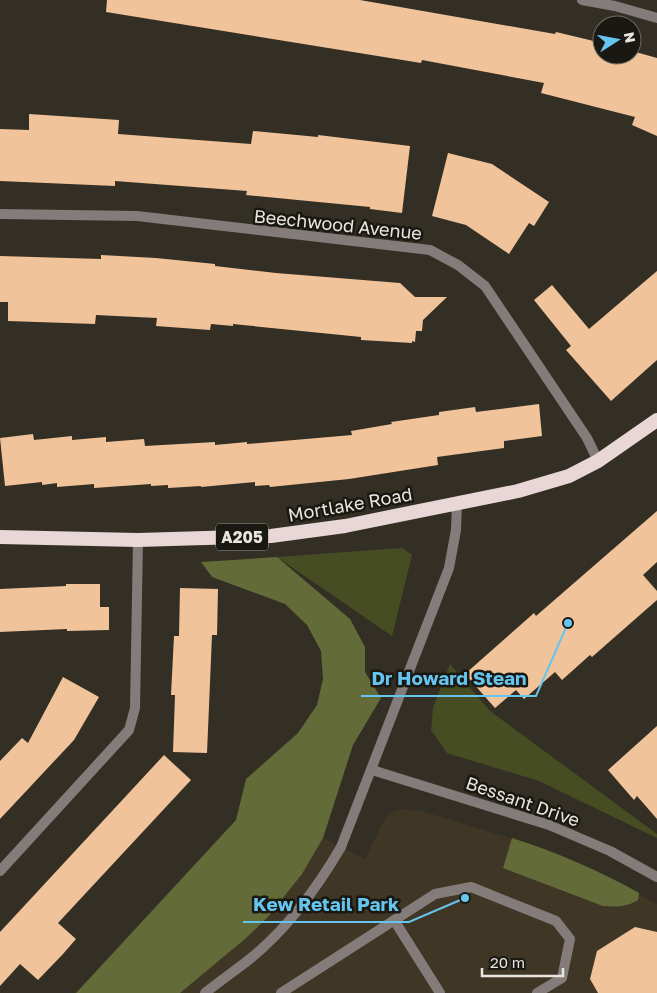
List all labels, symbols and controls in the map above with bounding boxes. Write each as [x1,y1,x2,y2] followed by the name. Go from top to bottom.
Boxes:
[592,15,642,65] north arrow
[621,31,640,44] text: N
[253,204,423,244] street label: Beechwood Avenue
[286,482,414,526] street label: Mortlake Road
[216,524,268,550] road number: A205
[361,662,536,696] callout: Dr Howard Stean
[371,666,527,689] text: Dr Howard Stean
[463,771,583,831] street label: Bessant Drive
[243,888,409,922] callout: Kew Retail Park
[253,892,399,915] text: Kew Retail Park
[482,946,563,978] scale bar
[490,953,525,971] text: 20 m

